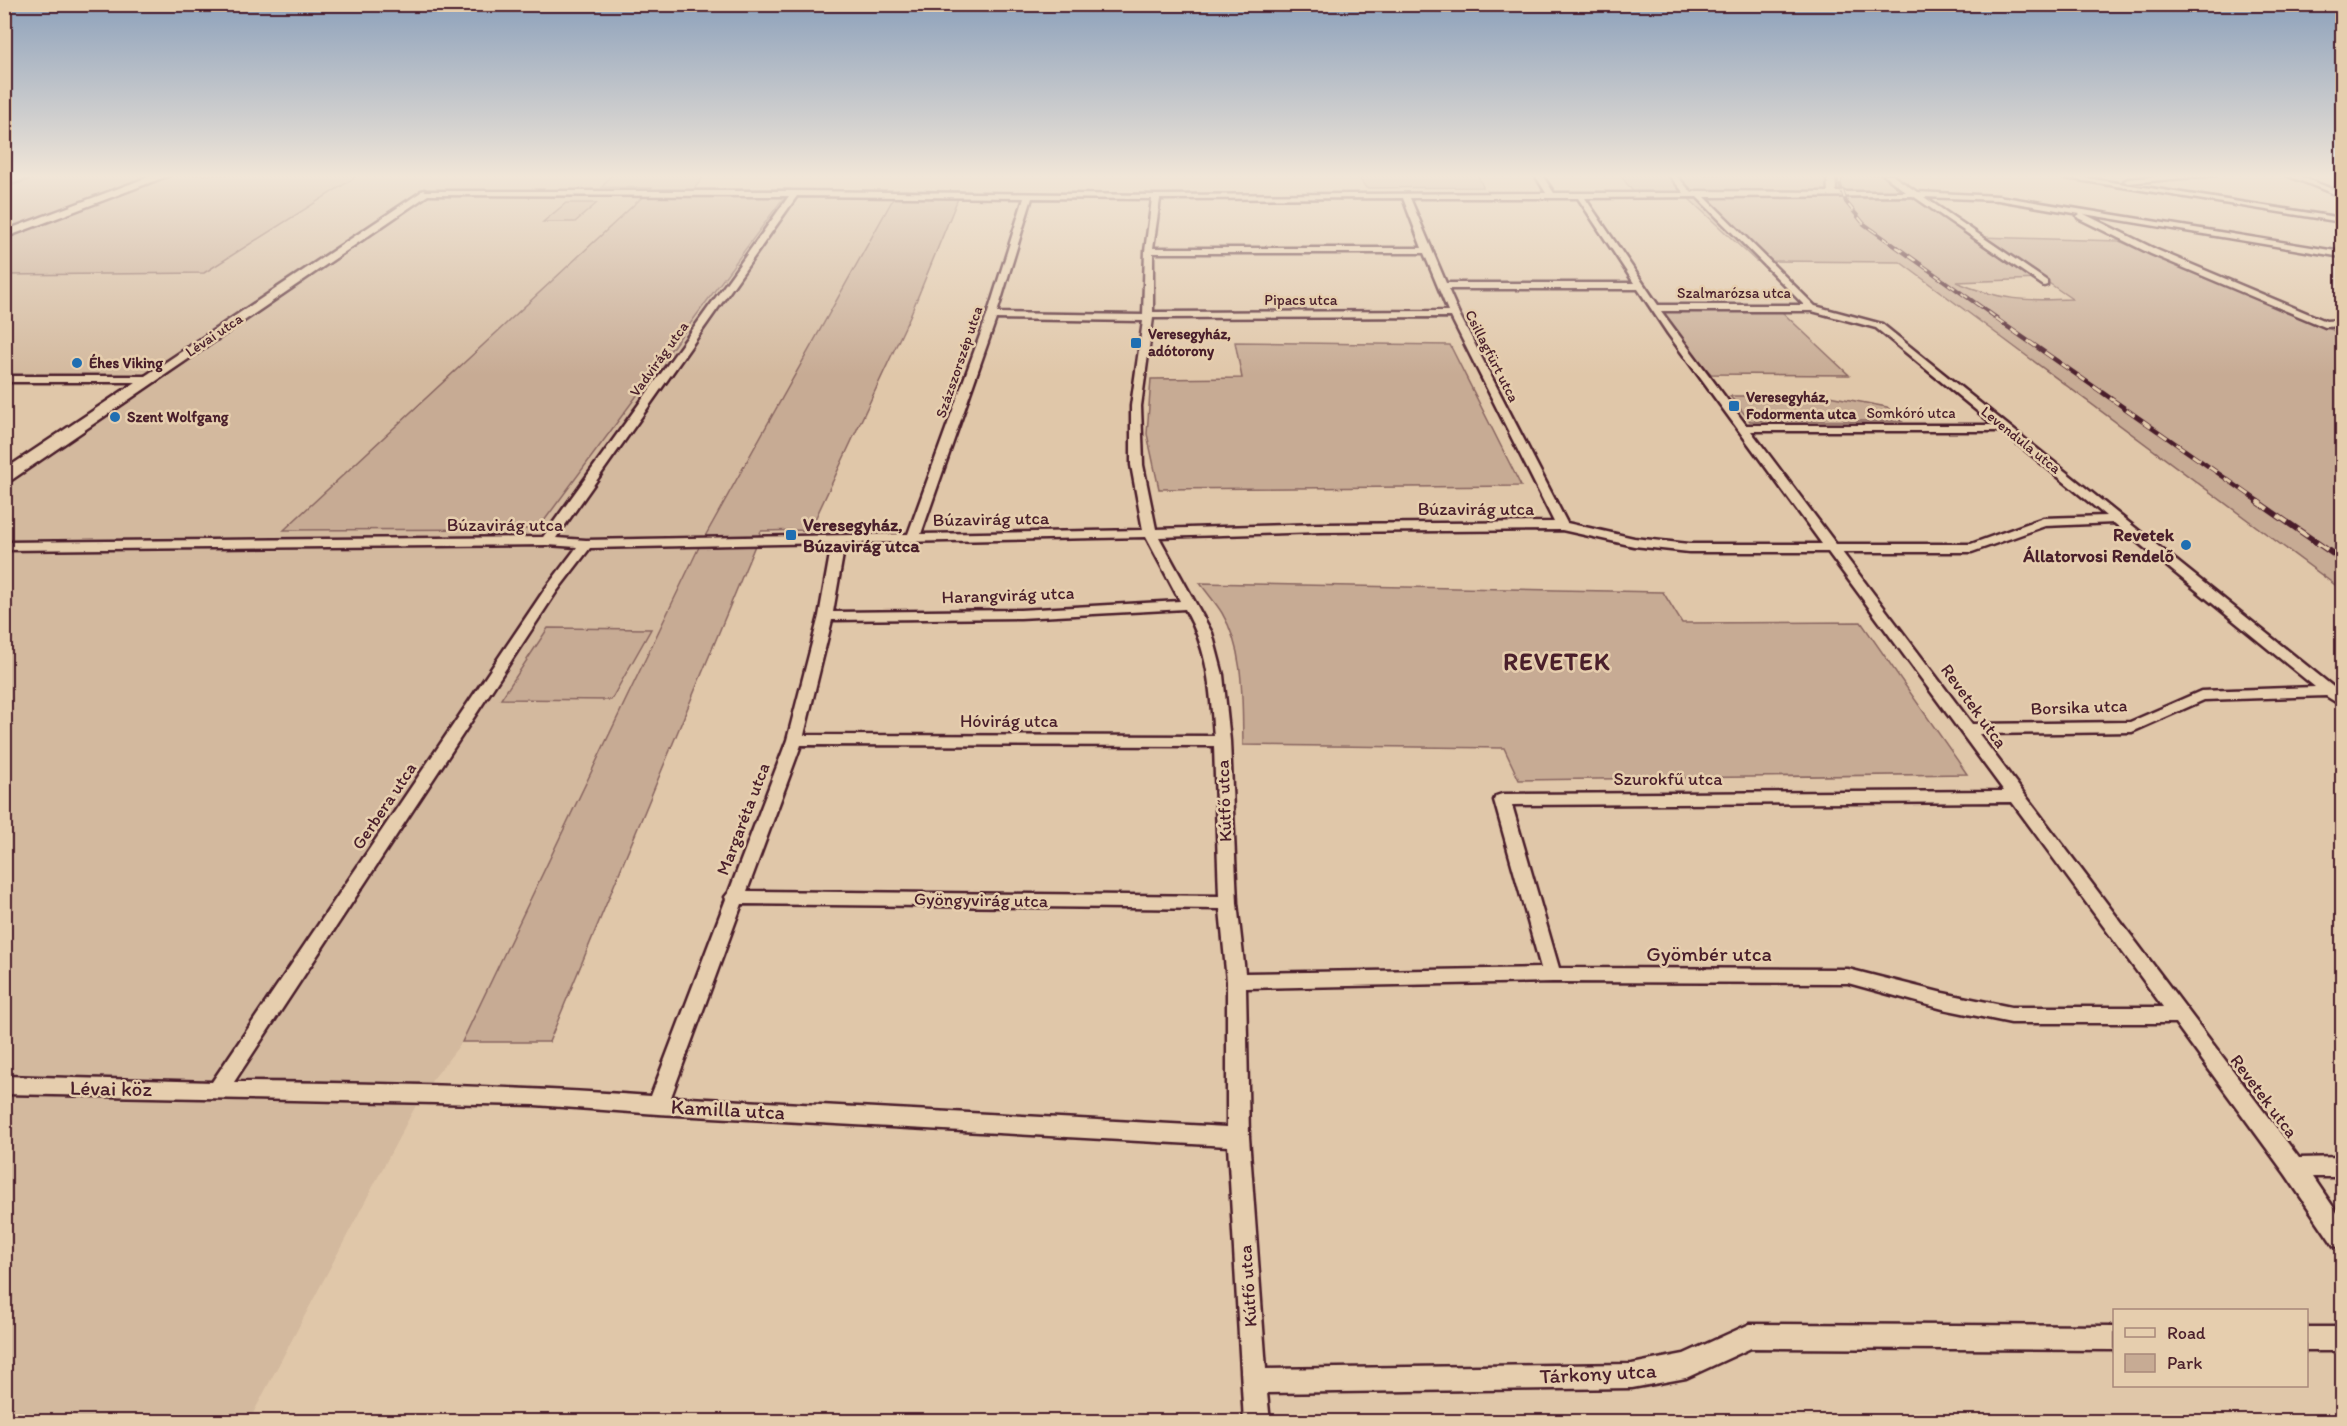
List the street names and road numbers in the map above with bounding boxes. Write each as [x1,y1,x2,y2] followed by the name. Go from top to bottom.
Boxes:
[1677,284,1792,302] street label: Szalmarózsa utca
[1264,291,1338,309] street label: Pipacs utca
[931,303,987,420] street label: Százszorszép utca
[1461,307,1523,406] street label: Csillagfürt utca
[182,309,246,361] street label: Lévai utca
[626,318,692,400] street label: Vadvirág utca
[1978,402,2065,478] street label: Levendula utca
[1866,404,1956,422] street label: Somkóró utca
[1418,498,1535,520] street label: Búzavirág utca
[933,507,1050,531] street label: Búzavirág utca
[447,514,564,536] street label: Búzavirág utca
[941,582,1075,608] street label: Harangvirág utca
[1936,660,2012,753] street label: Revetek utca
[2030,694,2128,720] street label: Borsika utca
[960,710,1059,732] street label: Hóvirág utca
[347,758,421,854] street label: Gerbera utca
[1212,759,1236,842] street label: Kútfő utca
[711,760,775,878] street label: Margaréta utca
[1613,768,1723,790] street label: Szurokfű utca
[914,888,1049,912] street label: Gyöngyvirág utca
[1646,941,1772,966] street label: Gyömbér utca
[2225,1050,2303,1142] street label: Revetek utca
[70,1075,153,1101] street label: Lévai köz
[670,1094,786,1124] street label: Kamilla utca
[1234,1244,1262,1328] street label: Kútfő utca
[1539,1357,1657,1389] street label: Tárkony utca

